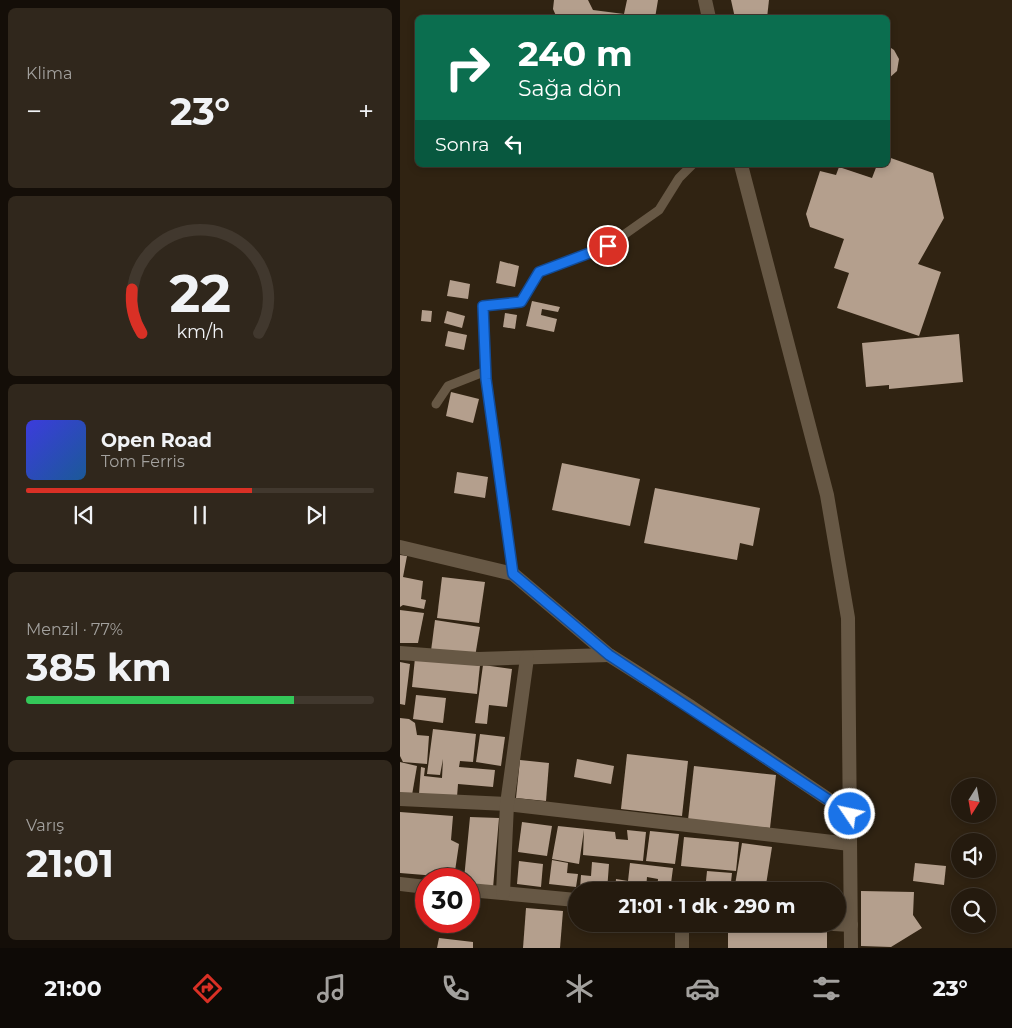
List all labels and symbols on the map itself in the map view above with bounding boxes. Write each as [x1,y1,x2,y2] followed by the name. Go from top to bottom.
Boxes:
[587,225,629,267] pin
[951,778,996,822] north arrow
[823,787,875,839] position arrow
[415,868,480,933] speed limit sign: 30

